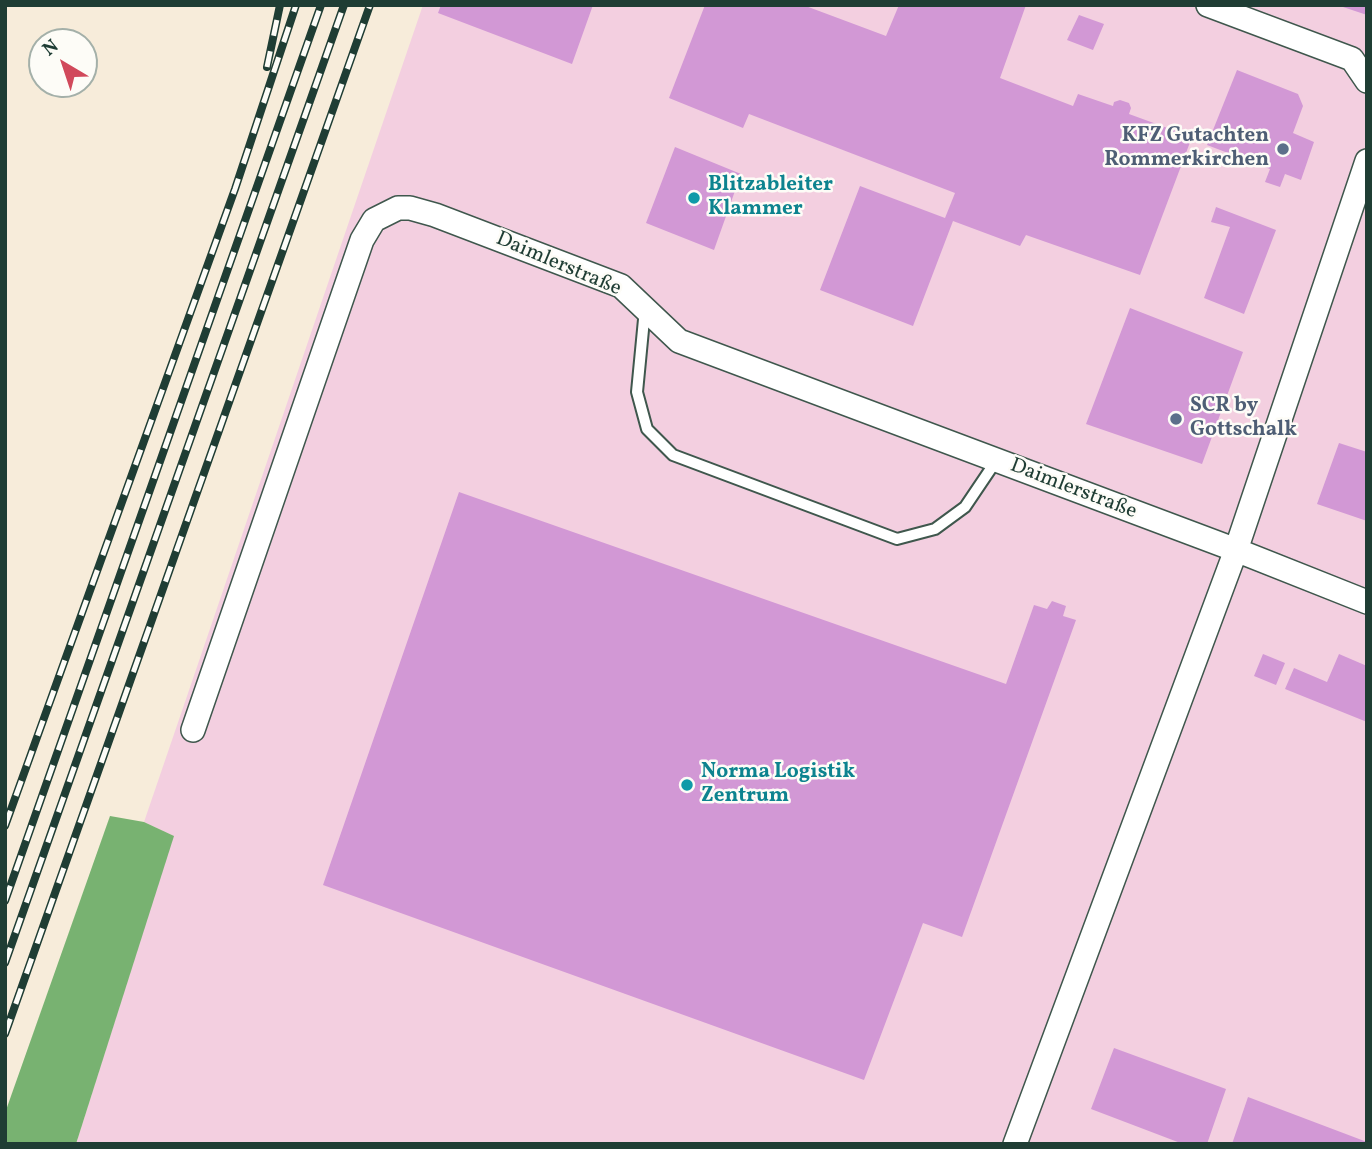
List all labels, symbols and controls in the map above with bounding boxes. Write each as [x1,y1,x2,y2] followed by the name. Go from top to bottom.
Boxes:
[28,28,98,98] north arrow
[37,34,65,63] text: N
[1104,124,1269,174] place label: KFZ Gutachten Rommerkirchen
[1275,141,1291,157] marker: KFZ Gutachten Rommerkirchen
[708,173,833,223] place label: Blitzableiter Klammer
[686,190,702,206] marker: Blitzableiter Klammer
[491,227,625,303] street label: Daimlerstraße
[1190,394,1297,444] place label: SCR by Gottschalk
[1168,411,1184,427] marker: SCR by Gottschalk
[1006,454,1140,526] street label: Daimlerstraße
[701,760,855,810] place label: Norma Logistik Zentrum
[679,777,695,793] marker: Norma Logistik Zentrum

